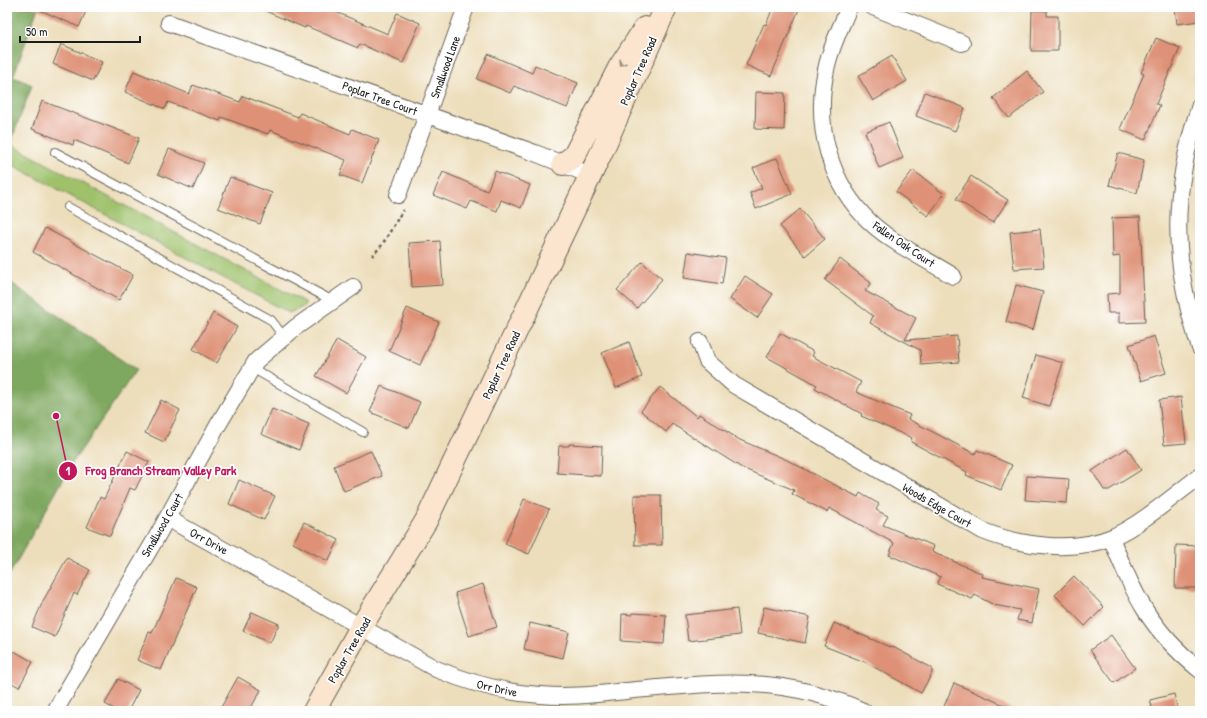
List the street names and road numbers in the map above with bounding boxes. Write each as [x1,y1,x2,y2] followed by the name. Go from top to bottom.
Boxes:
[426,33,464,101] street label: Smallwood Lane
[615,34,661,108] street label: Poplar Tree Road
[340,77,421,120] street label: Poplar Tree Court
[869,216,939,271] street label: Fallen Oak Court
[478,328,524,402] street label: Poplar Tree Road
[899,478,975,532] street label: Woods Edge Court
[137,489,188,560] street label: Smallwood Court
[187,524,231,559] street label: Orr Drive
[323,614,375,686] street label: Poplar Tree Road
[475,675,519,701] street label: Orr Drive

